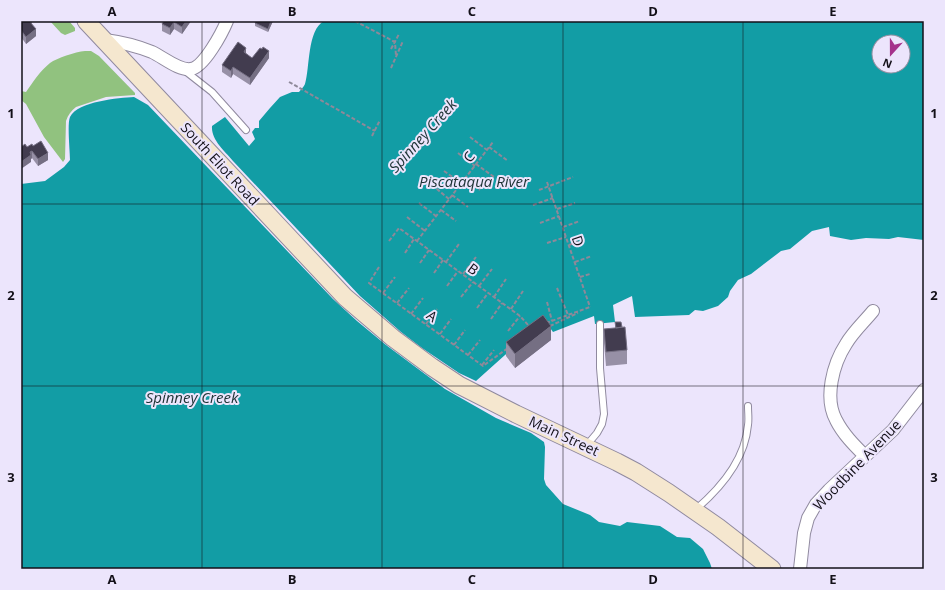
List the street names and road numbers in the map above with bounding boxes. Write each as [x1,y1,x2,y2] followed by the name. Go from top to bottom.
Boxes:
[177,118,264,209] street label: South Eliot Road
[458,147,479,166] street label: C
[568,233,589,249] street label: D
[464,258,483,279] street label: B
[423,305,442,326] street label: A
[526,411,602,460] street label: Main Street
[808,415,905,514] street label: Woodbine Avenue

